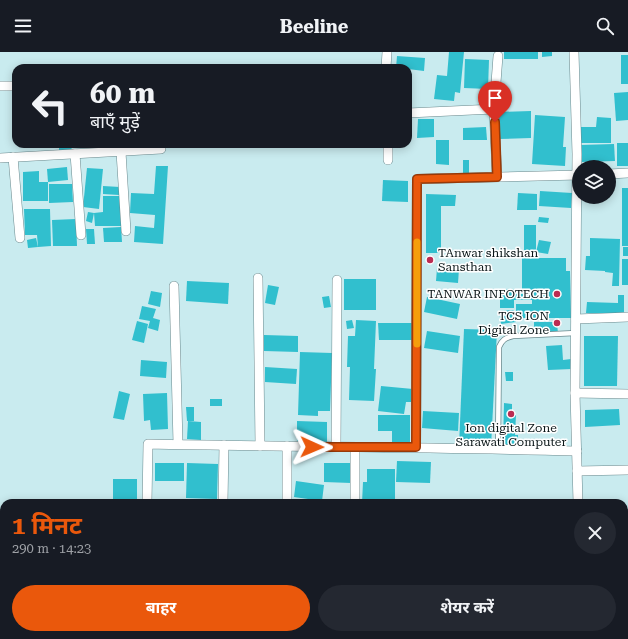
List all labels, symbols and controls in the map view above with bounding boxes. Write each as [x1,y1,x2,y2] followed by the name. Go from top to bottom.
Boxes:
[12,15,34,37] icon: menu
[594,15,616,37] icon: search
[280,16,348,37] text: Beeline
[90,77,155,110] text: 60 m
[24,80,76,132] icon: left
[478,81,512,122] pin
[484,87,506,109] icon: arrive
[90,111,140,132] text: बाएँ मुड़ें
[572,160,616,204] map controls
[572,160,616,204] button: layers
[438,246,539,274] place label: TAnwar shikshan Sansthan
[425,255,435,265] marker: TAnwar shikshan Sansthan
[427,287,549,301] place label: TANWAR INFOTECH
[552,289,562,299] marker: TANWAR INFOTECH
[478,309,549,337] place label: TCS ION Digital Zone
[552,318,562,328] marker: TCS ION Digital Zone
[506,409,516,419] marker: Ion digital Zone Sarawati Computer
[456,421,566,449] place label: Ion digital Zone Sarawati Computer
[291,426,333,468] position arrow
[12,512,82,540] text: 1 मिनट
[574,512,616,554] button: close
[12,541,91,556] text: 290 m · 14:23
[12,585,310,631] button: बाहर
[318,585,616,631] button: शेयर करें

